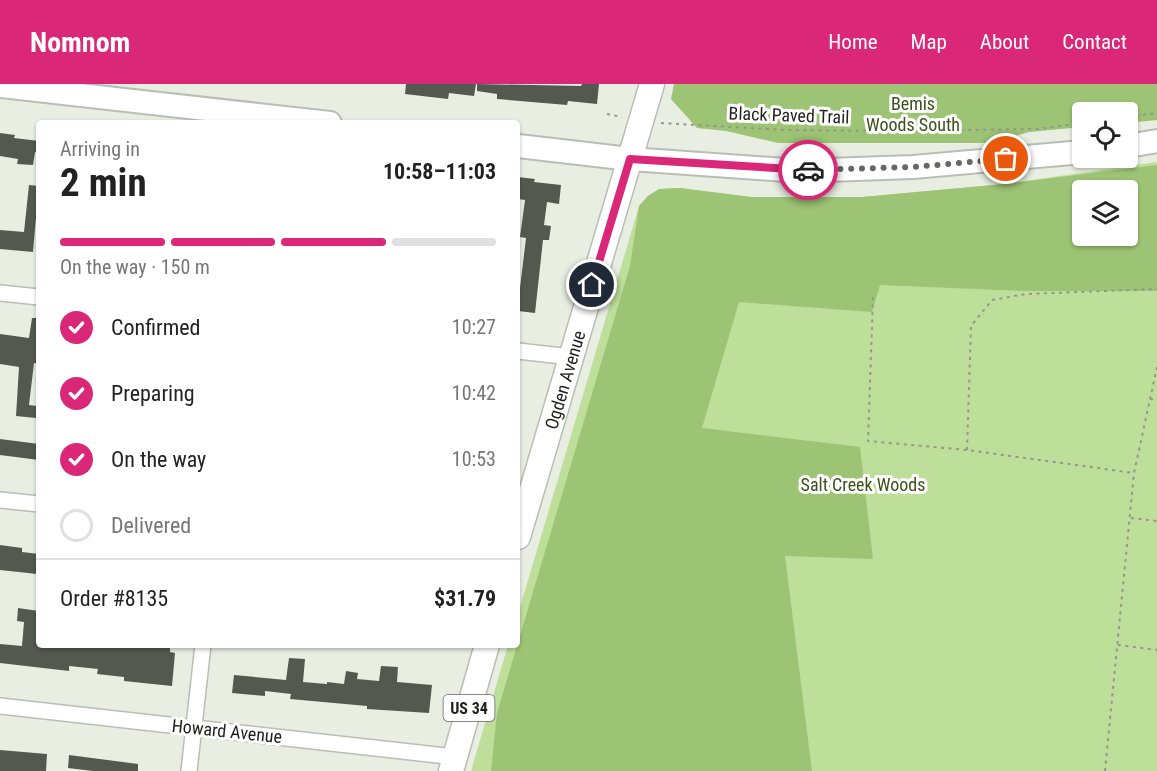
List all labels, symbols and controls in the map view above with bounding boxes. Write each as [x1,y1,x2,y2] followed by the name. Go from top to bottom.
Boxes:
[30,26,130,59] text: Nomnom
[828,30,878,54] text: Home
[911,30,947,54] text: Map
[980,30,1029,54] text: About
[1062,30,1127,54] text: Contact
[866,93,960,135] park label: Bemis Woods South
[728,102,850,128] street label: Black Paved Trail
[1072,102,1138,246] map controls
[1072,102,1138,168] button: locate
[980,133,1031,184] pin
[60,137,140,161] text: Arriving in
[778,140,838,200] courier
[989,142,1022,175] icon: bag
[792,154,825,187] icon: car
[383,159,496,184] text: 10:58–11:03
[60,160,147,206] text: 2 min
[1072,180,1138,246] button: layers
[60,255,210,279] text: On the way · 150 m
[566,259,617,310] pin
[575,268,608,301] icon: home
[60,311,93,344] icon: check
[111,315,200,340] text: Confirmed
[452,315,496,339] text: 10:27
[540,328,589,432] street label: Ogden Avenue
[60,377,93,410] icon: check
[111,381,195,406] text: Preparing
[452,381,496,405] text: 10:42
[60,443,93,476] icon: check
[111,447,206,472] text: On the way
[452,447,496,471] text: 10:53
[801,474,925,495] park label: Salt Creek Woods
[111,513,191,538] text: Delivered
[60,586,168,611] text: Order #8135
[434,586,496,611] text: $31.79
[444,695,494,721] road number: US 34
[171,715,283,747] street label: Howard Avenue

